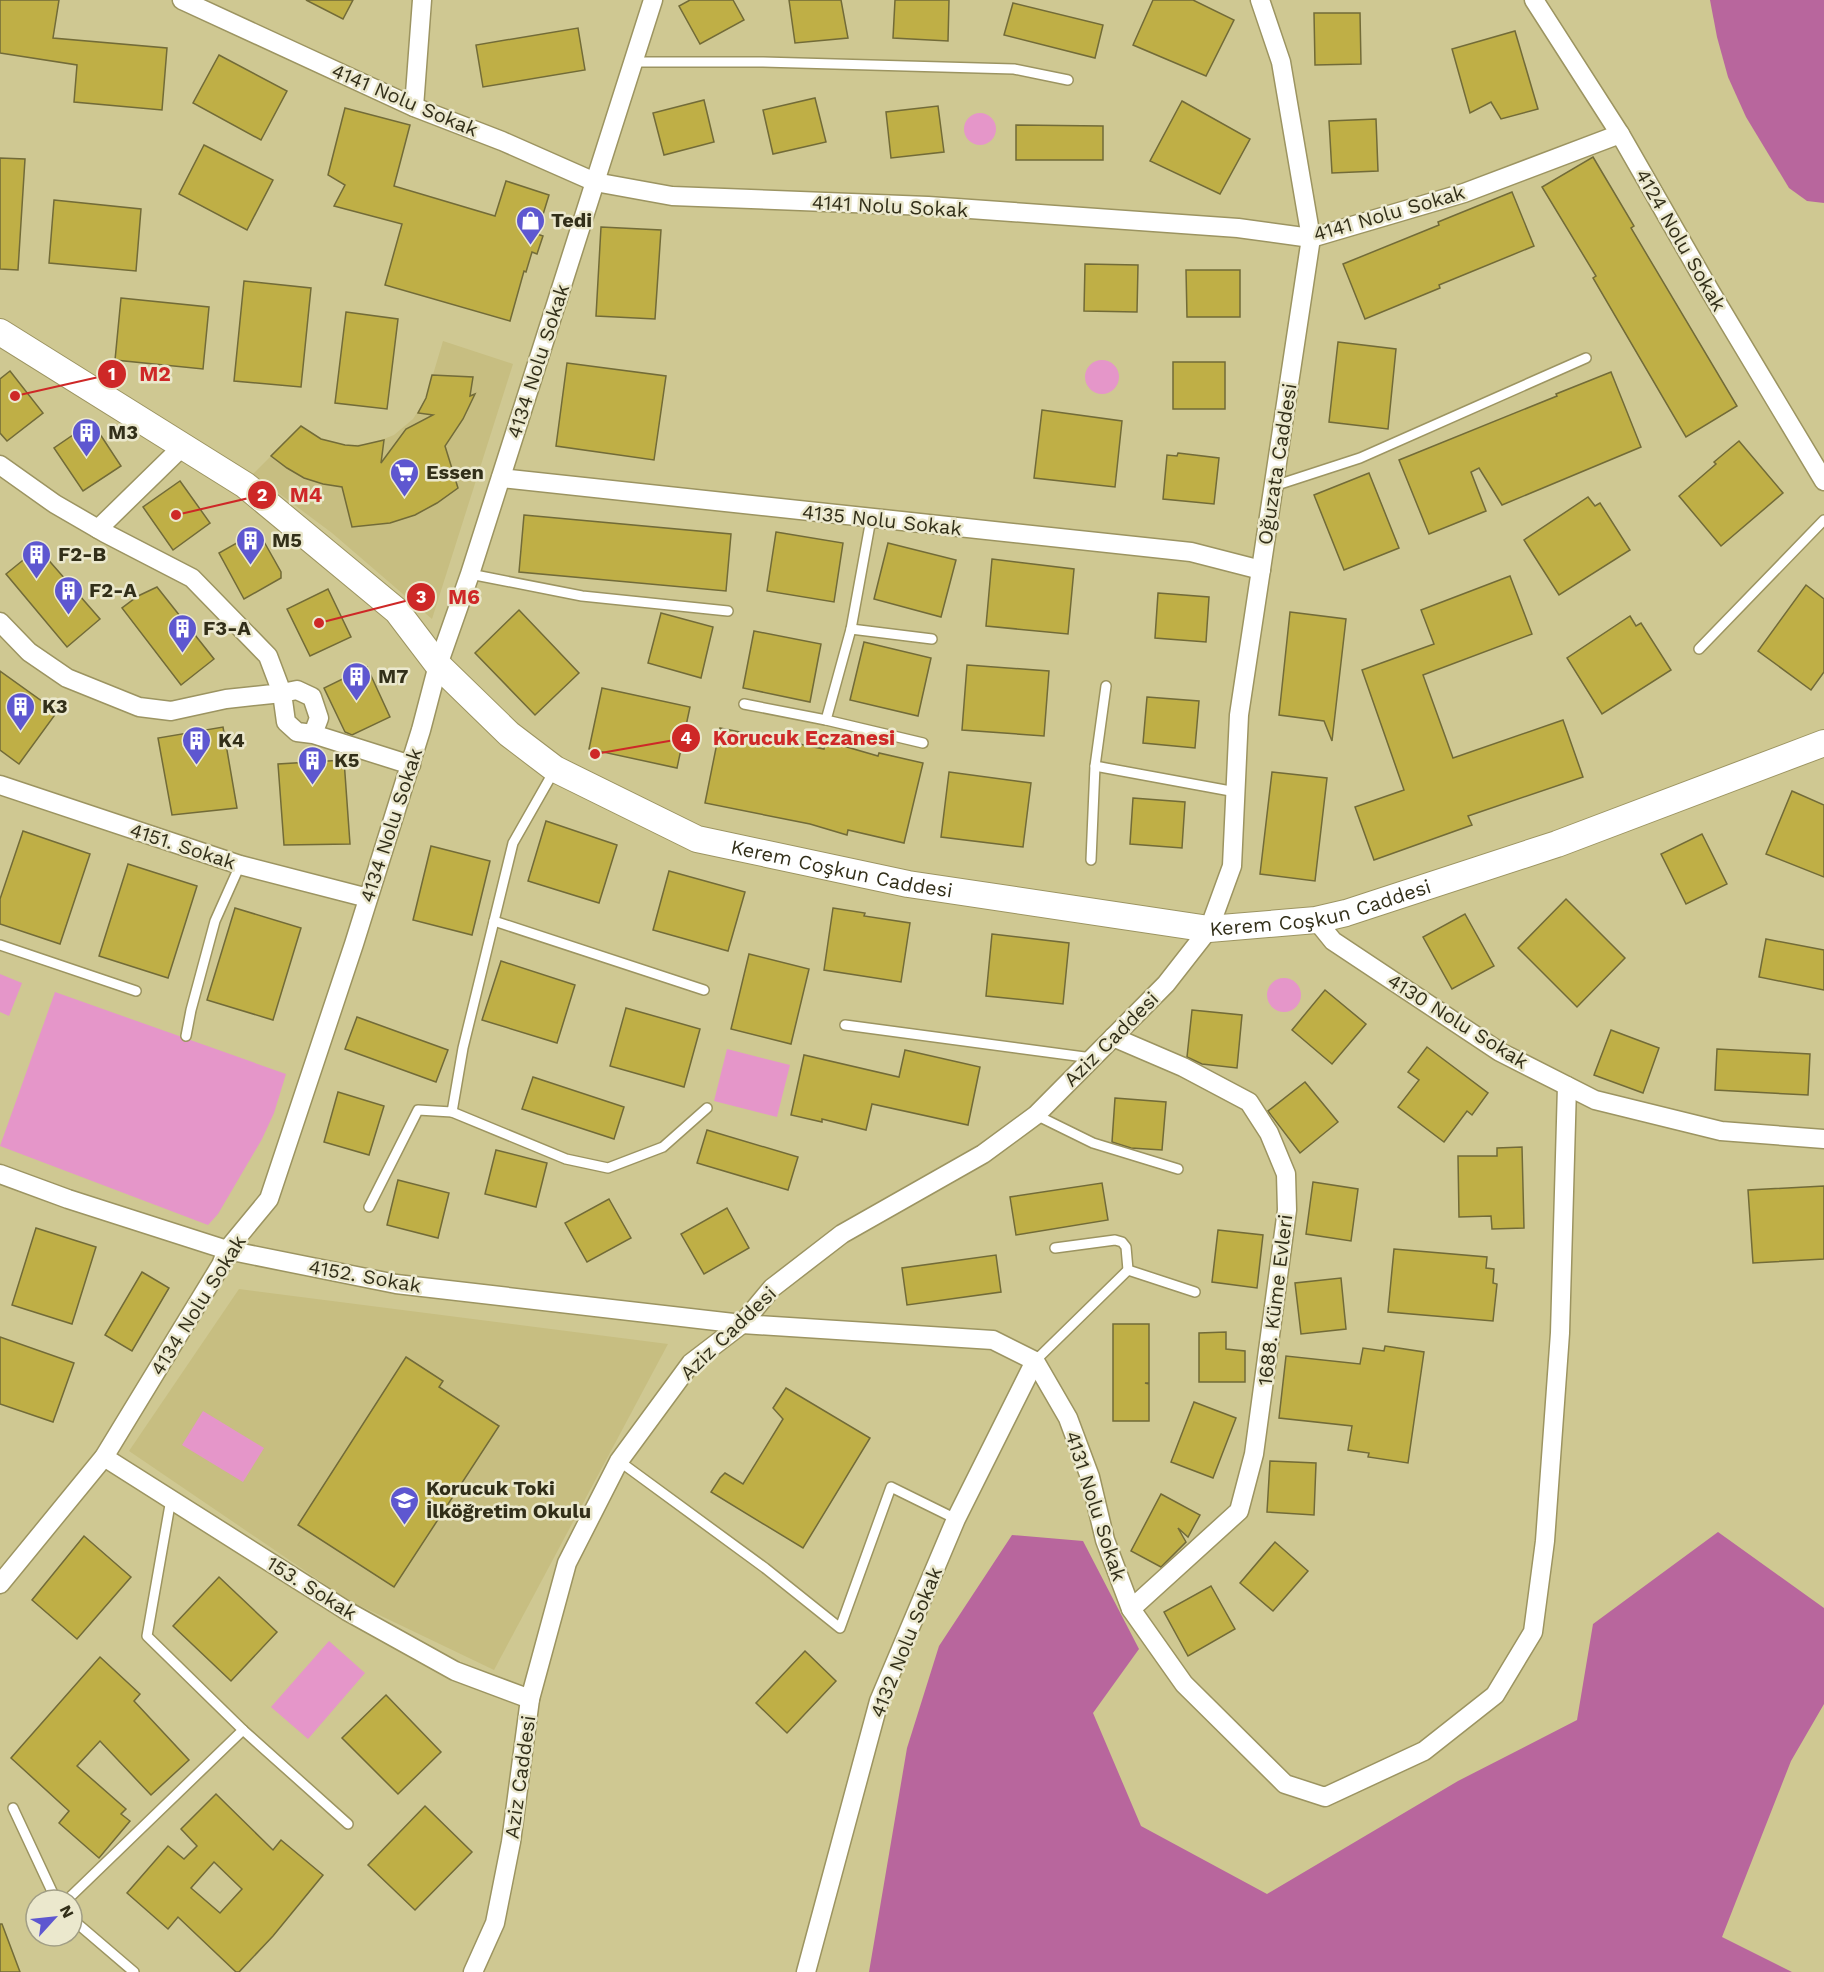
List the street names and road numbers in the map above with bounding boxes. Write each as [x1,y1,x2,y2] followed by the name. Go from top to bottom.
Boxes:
[328,58,482,142] street label: 4141 Nolu Sokak
[1631,165,1731,315] street label: 4124 Nolu Sokak
[1310,180,1468,246] street label: 4141 Nolu Sokak
[811,190,969,222] street label: 4141 Nolu Sokak
[502,281,574,441] street label: 4134 Nolu Sokak
[1252,382,1302,546] street label: Oğuzata Caddesi
[801,500,963,540] street label: 4135 Nolu Sokak
[355,745,427,905] street label: 4134 Nolu Sokak
[127,818,239,874] street label: 4151. Sokak
[729,835,954,903] street label: Kerem Coşkun Caddesi
[1209,874,1434,941] street label: Kerem Coşkun Caddesi
[1383,968,1533,1074] street label: 4130 Nolu Sokak
[1059,987,1163,1091] street label: Aziz Caddesi
[1253,1213,1297,1387] street label: 1688. Küme Evleri
[145,1230,251,1380] street label: 4134 Nolu Sokak
[307,1254,423,1298] street label: 4152. Sokak
[675,1281,781,1385] street label: Aziz Caddesi
[1060,1428,1132,1584] street label: 4131 Nolu Sokak
[262,1551,362,1625] street label: 153. Sokak
[865,1563,947,1721] street label: 4132 Nolu Sokak
[499,1714,541,1840] street label: Aziz Caddesi

